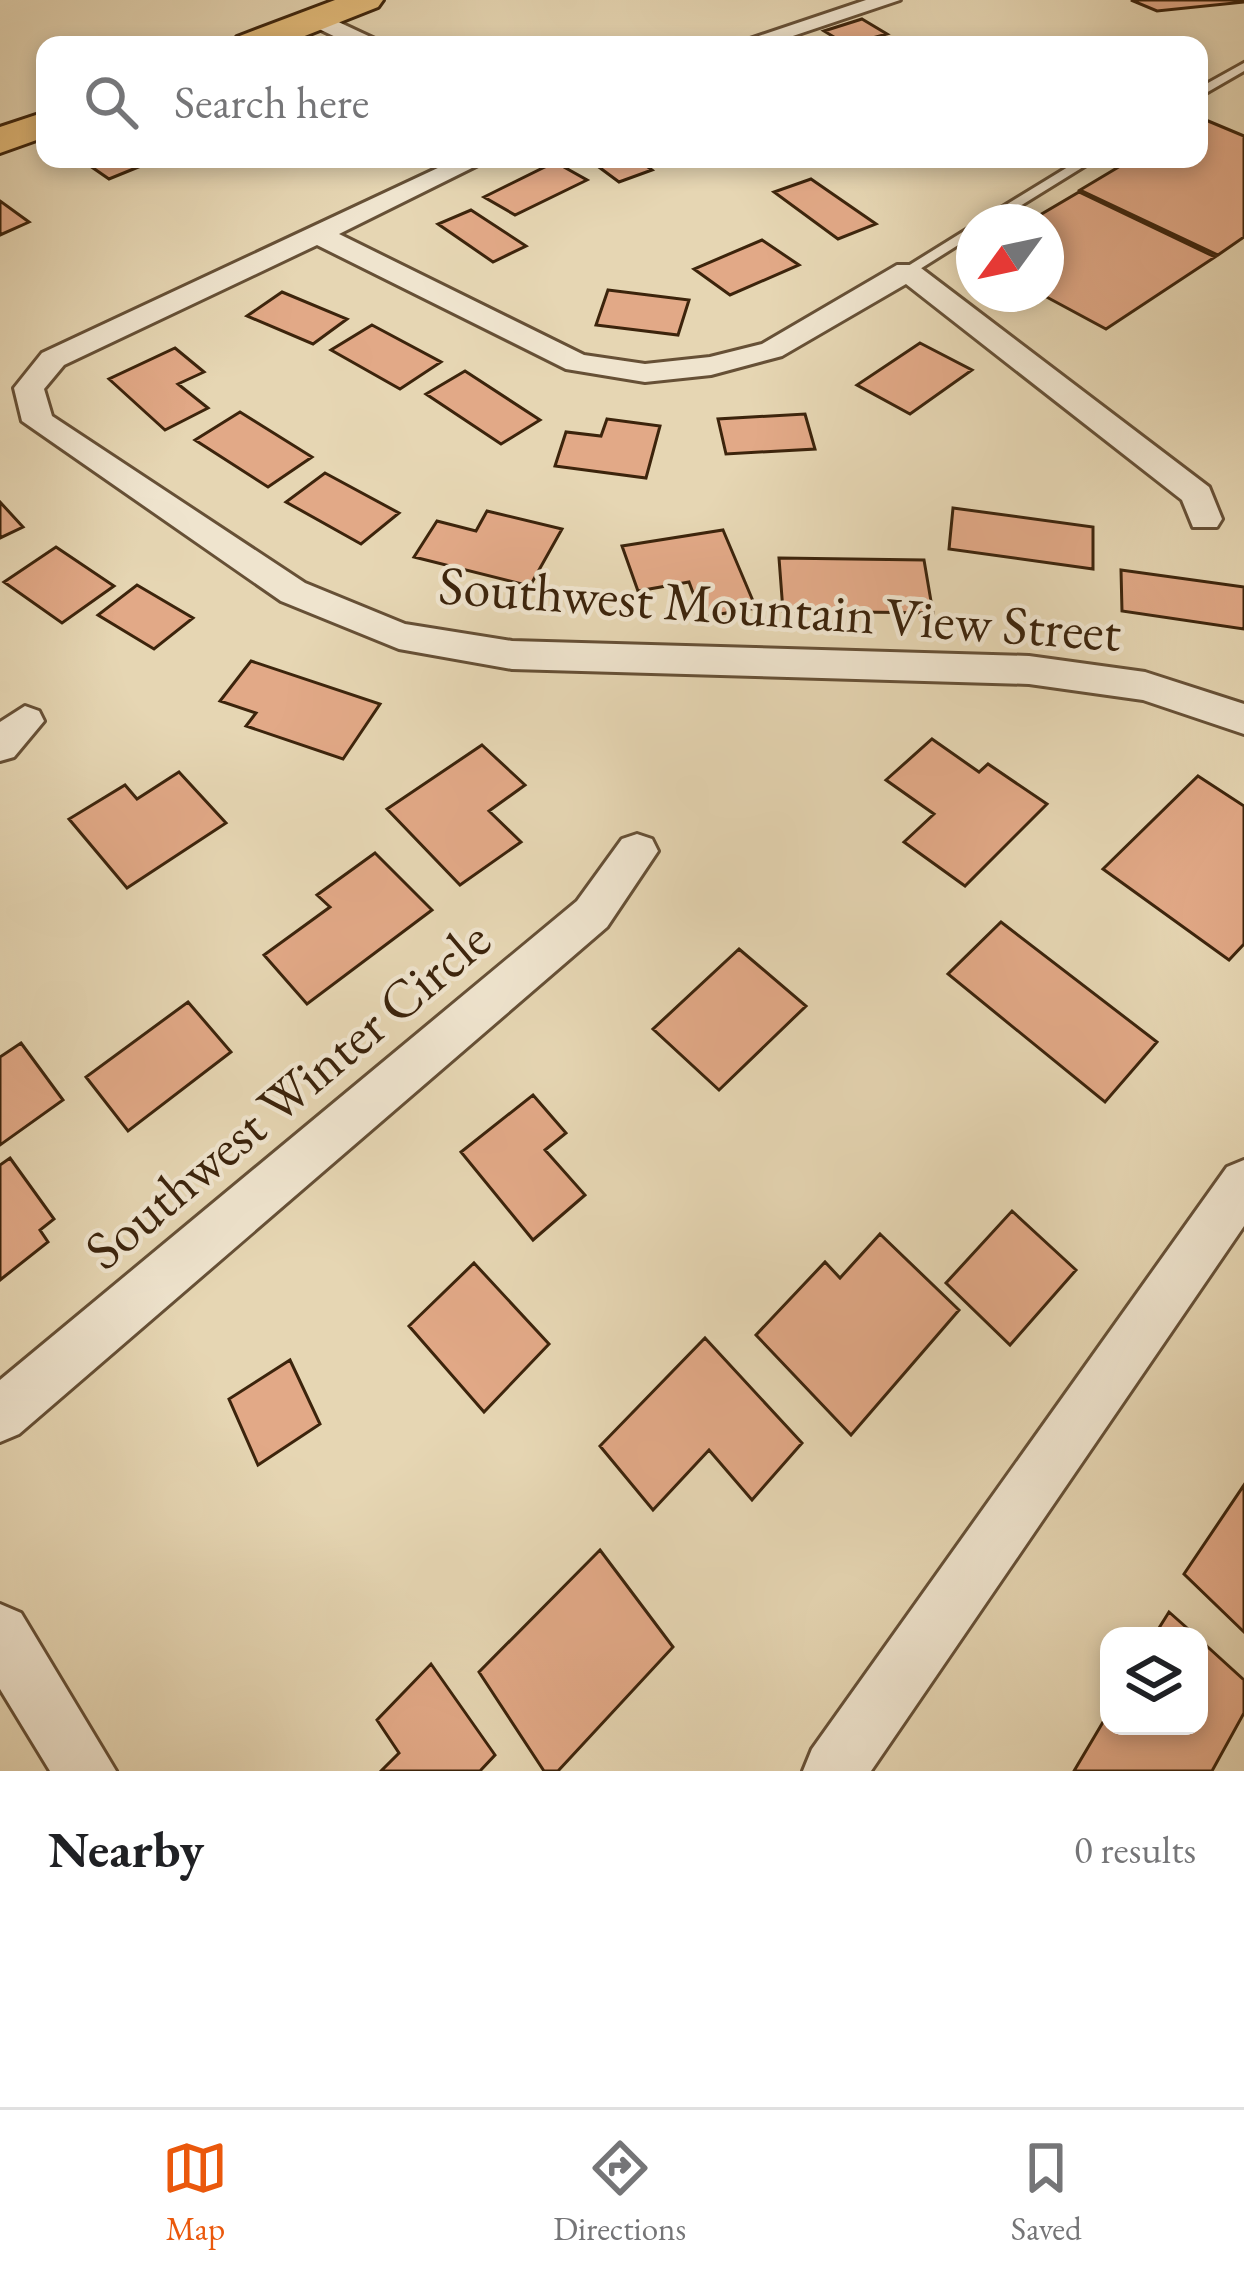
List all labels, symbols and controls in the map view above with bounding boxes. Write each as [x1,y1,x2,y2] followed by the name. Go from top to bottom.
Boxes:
[36,36,1208,168] search box
[78,69,144,135] icon: search
[174,73,369,131] text: Search here
[956,204,1064,312] north arrow
[436,549,1124,667] street label: Southwest Mountain View Street
[70,904,504,1284] street label: Southwest Winter Circle
[1100,1627,1208,1735] map controls
[1100,1627,1208,1735] button: layers
[48,1816,204,1882] text: Nearby
[1074,1824,1196,1875] text: 0 results
[162,2135,228,2250] tab: Map
[553,2135,686,2250] tab: Directions
[1011,2135,1082,2250] tab: Saved

